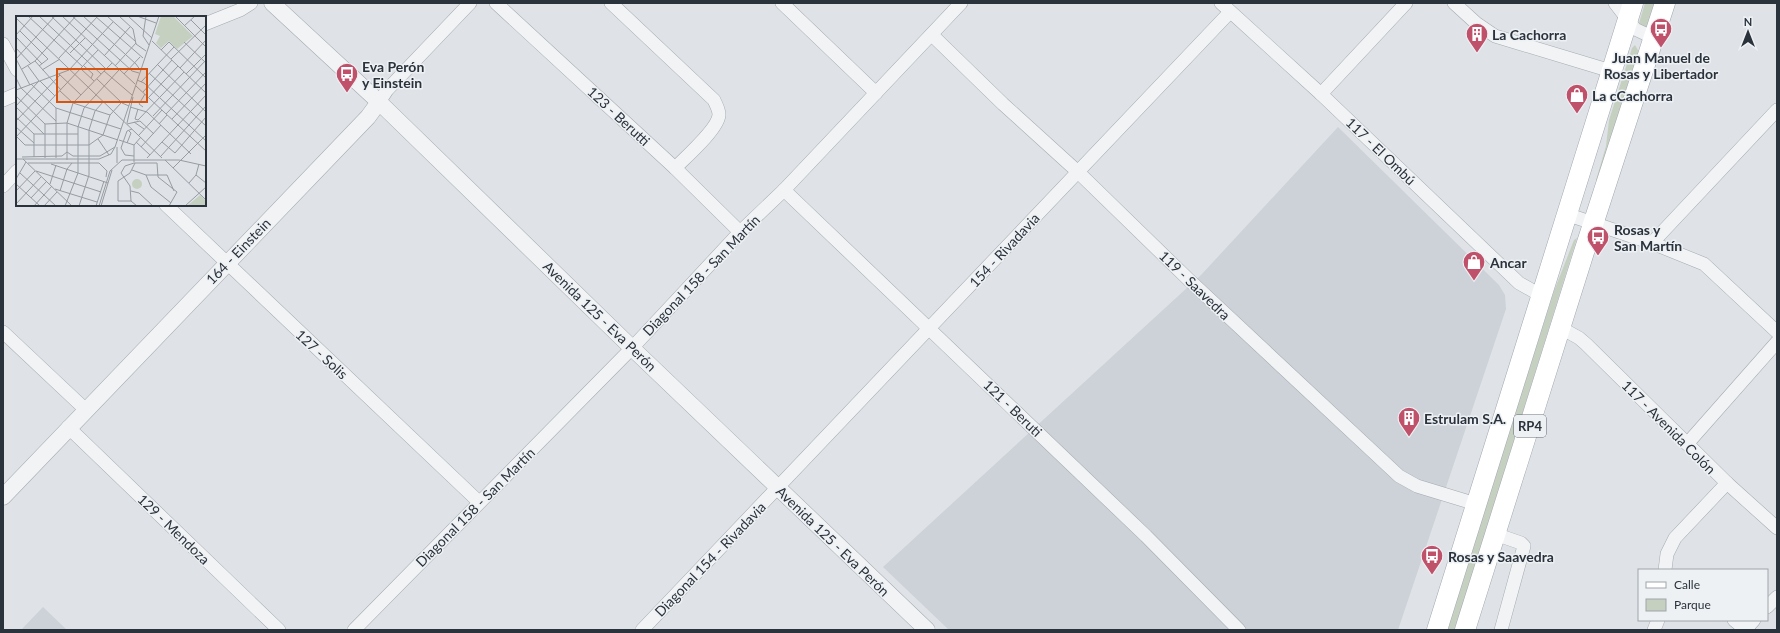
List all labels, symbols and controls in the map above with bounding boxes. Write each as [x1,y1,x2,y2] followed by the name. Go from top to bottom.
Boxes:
[1728,12,1768,52] north arrow
[1744,15,1752,28] text: N
[16,16,206,206] inset map
[1648,16,1674,49] bus stop icon: Juan Manuel de Rosas y Libertador
[1464,21,1490,54] building icon: La Cachorra
[1492,26,1566,43] place label: La Cachorra
[1604,49,1719,82] place label: Juan Manuel de Rosas y Libertador
[362,58,424,91] place label: Eva Perón y Einstein
[334,61,360,94] bus stop icon: Eva Perón y Einstein
[1564,82,1590,115] shop icon: La cCachorra
[584,83,654,149] street label: 123 - Berutti
[1592,87,1673,104] place label: La cCachorra
[1343,114,1419,188] street label: 117 - El Ombú
[965,209,1043,291] street label: 154 - Rivadavia
[639,211,763,339] street label: Diagonal 158 - San Martín
[202,214,274,288] street label: 164 - Einstein
[1614,221,1682,254] place label: Rosas y San Martín
[1585,224,1611,257] bus stop icon: Rosas y San Martín
[1156,247,1234,323] street label: 119 - Saavedra
[1461,249,1487,282] shop icon: Ancar
[1489,254,1527,271] place label: Ancar
[540,257,660,375] street label: Avenida 125 - Eva Perón
[292,326,352,382] street label: 127 - Solis
[980,376,1046,440] street label: 121 - Beruti
[1619,377,1719,477] street label: 117 - Avenida Colón
[1396,405,1422,438] building icon: Estrulam S.A.
[1424,410,1506,427] place label: Estrulam S.A.
[1514,415,1546,437] road number: RP4
[412,444,538,570] street label: Diagonal 158 - San Martín
[773,482,893,600] street label: Avenida 125 - Eva Perón
[134,490,214,568] street label: 129 - Mendoza
[651,498,769,620] street label: Diagonal 154 - Rivadavia
[1419,543,1445,576] bus stop icon: Rosas y Saavedra
[1448,548,1554,565] place label: Rosas y Saavedra
[1638,569,1768,621] legend
[1674,577,1700,592] text: Calle
[1674,597,1711,612] text: Parque

